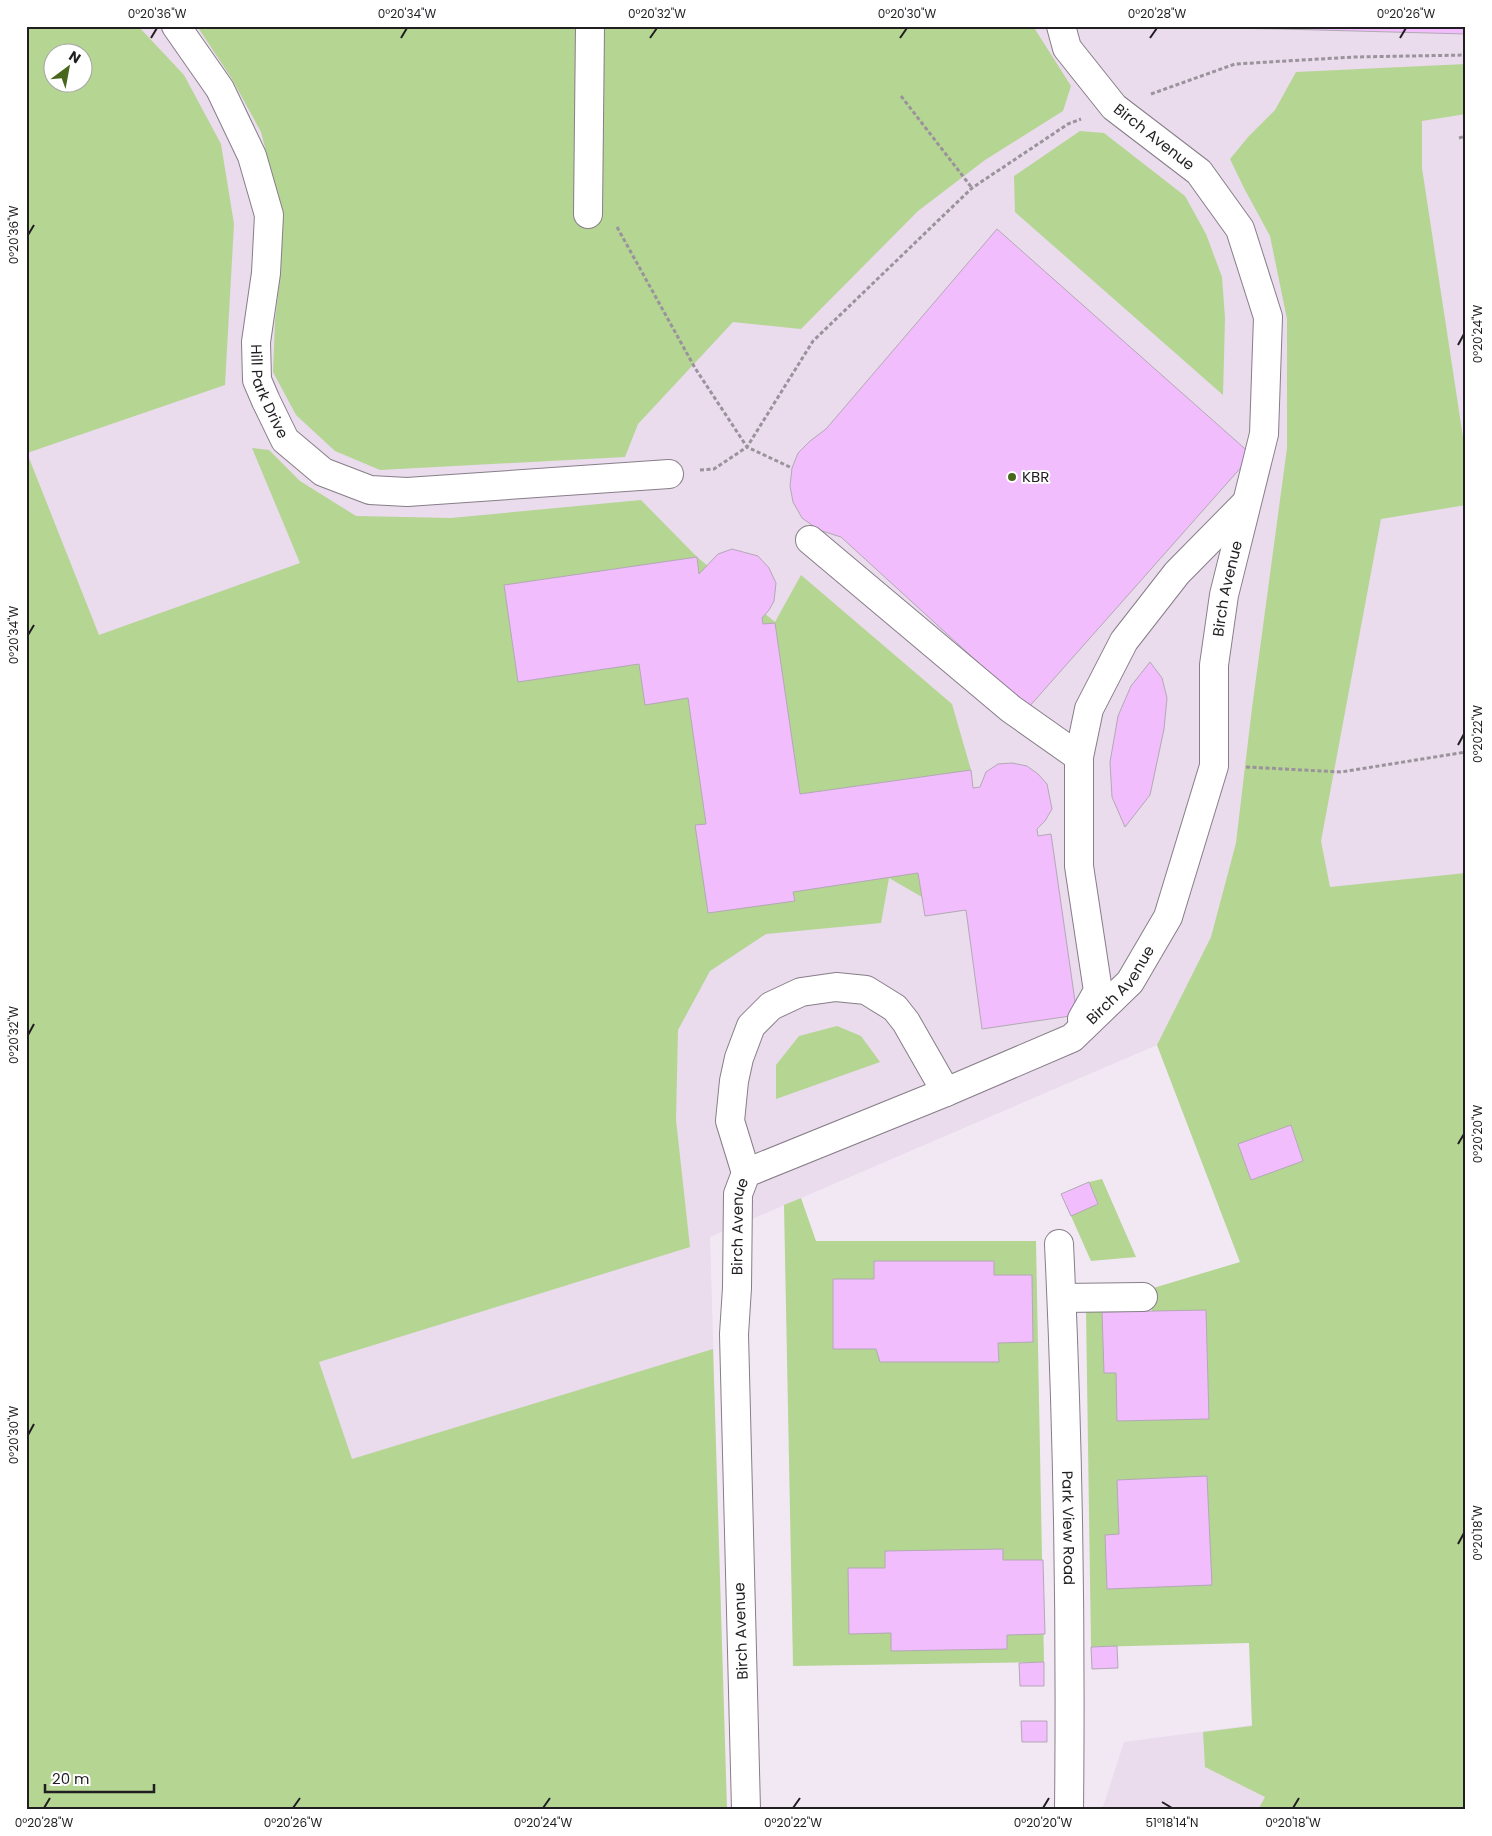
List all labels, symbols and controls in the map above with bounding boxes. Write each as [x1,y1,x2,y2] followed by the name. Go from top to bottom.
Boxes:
[128,5,187,22] text: 0°20'36"W
[378,5,437,22] text: 0°20'34"W
[628,5,686,22] text: 0°20'32"W
[878,5,937,22] text: 0°20'30"W
[1128,5,1187,22] text: 0°20'28"W
[1377,5,1436,22] text: 0°20'26"W
[42,42,92,92] north arrow
[65,46,85,68] text: N
[1109,98,1199,175] street label: Birch Avenue
[5,205,22,264] text: 0°20'36"W
[1469,304,1486,363] text: 0°20'24"W
[246,344,294,442] street label: Hill Park Drive
[1022,466,1049,487] place label: KBR
[1006,471,1018,483] marker: KBR
[1207,538,1247,638] street label: Birch Avenue
[5,605,22,664] text: 0°20'34"W
[1469,705,1486,763] text: 0°20'22"W
[1081,941,1159,1029] street label: Birch Avenue
[5,1006,22,1064] text: 0°20'32"W
[1469,1104,1486,1163] text: 0°20'20"W
[726,1175,753,1275] street label: Birch Avenue
[5,1405,22,1464] text: 0°20'30"W
[1057,1470,1080,1585] street label: Park View Road
[1469,1505,1486,1561] text: 0°20'18"W
[728,1582,753,1680] street label: Birch Avenue
[45,1761,154,1793] scale bar
[52,1768,90,1789] text: 20 m
[15,1814,74,1831] text: 0°20'28"W
[264,1814,323,1831] text: 0°20'26"W
[514,1814,573,1831] text: 0°20'24"W
[764,1814,822,1831] text: 0°20'22"W
[1014,1814,1073,1831] text: 0°20'20"W
[1146,1814,1198,1831] text: 51°18'14"N
[1265,1814,1321,1831] text: 0°20'18"W

